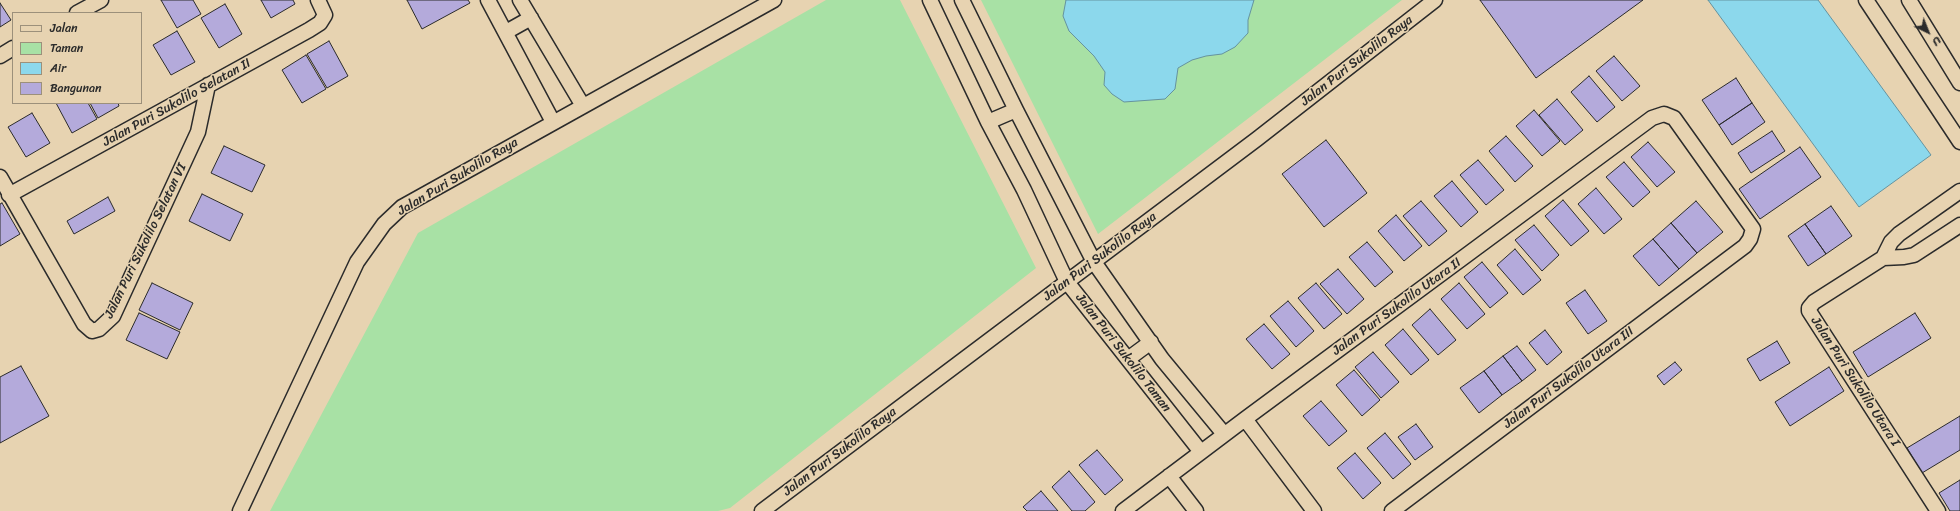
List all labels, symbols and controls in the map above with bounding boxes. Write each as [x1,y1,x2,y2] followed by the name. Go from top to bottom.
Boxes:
[12,12,142,104] legend
[1298,12,1416,110] street label: Jalan Puri Sukolilo Raya
[1908,12,1948,52] north arrow
[50,17,78,39] text: Jalan
[1927,32,1946,51] text: U
[50,37,83,59] text: Taman
[100,56,254,150] street label: Jalan Puri Sukolilo Selatan II
[50,57,66,79] text: Air
[50,77,102,99] text: Bangunan
[395,135,521,219] street label: Jalan Puri Sukolilo Raya
[102,161,190,321] street label: Jalan Puri Sukolilo Selatan VI
[1040,209,1160,305] street label: Jalan Puri Sukolilo Raya
[1330,255,1464,359] street label: Jalan Puri Sukolilo Utara II
[1072,291,1174,415] street label: Jalan Puri Sukolilo Taman
[1807,314,1903,450] street label: Jalan Puri Sukolilo Utara I
[1501,324,1637,432] street label: Jalan Puri Sukolilo Utara III
[780,404,900,500] street label: Jalan Puri Sukolilo Raya

